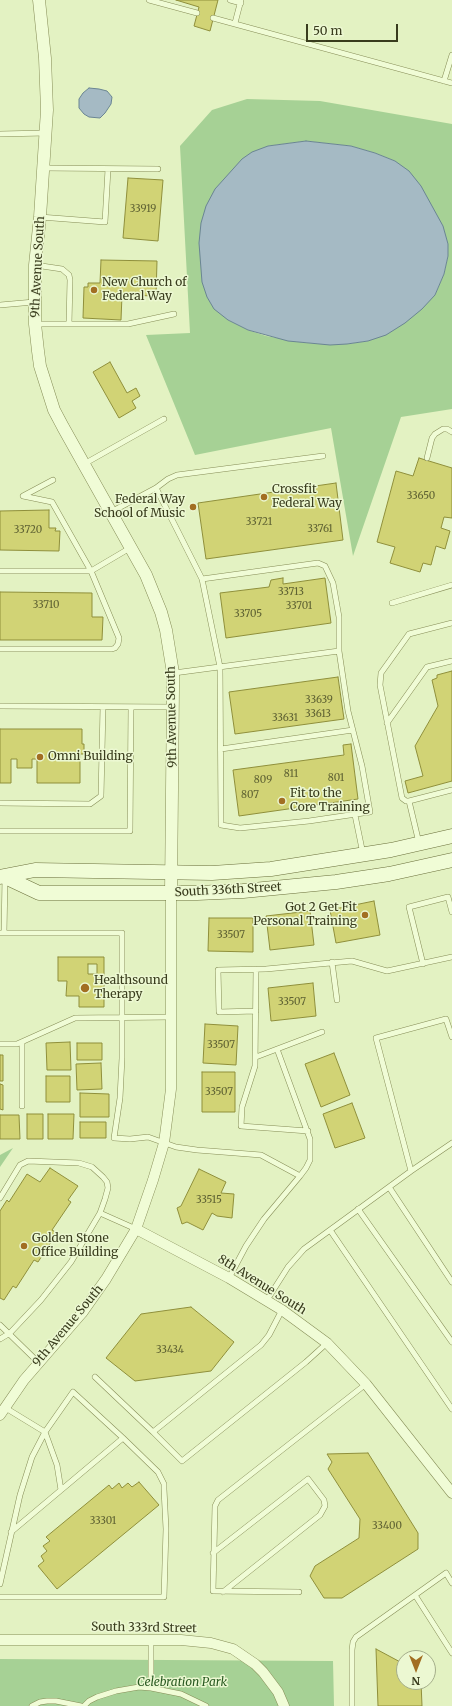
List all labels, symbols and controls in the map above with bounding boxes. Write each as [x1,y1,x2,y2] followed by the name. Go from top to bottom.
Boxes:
[308,16,400,42] scale bar
[313,23,342,38] text: 50 m
[130,203,156,215] house number: 33919
[28,216,48,318] street label: 9th Avenue South
[102,276,187,304] place label: New Church of Federal Way
[89,285,99,295] marker: New Church of Federal Way
[272,483,342,511] place label: Crossfit Federal Way
[407,490,435,502] house number: 33650
[259,492,269,502] marker: Crossfit Federal Way
[94,493,185,521] place label: Federal Way School of Music
[188,502,198,512] marker: Federal Way School of Music
[246,516,272,528] house number: 33721
[307,523,333,535] house number: 33761
[14,524,42,536] house number: 33720
[278,586,304,598] house number: 33713
[33,599,59,611] house number: 33710
[286,600,312,612] house number: 33701
[234,608,262,620] house number: 33705
[164,666,180,768] street label: 9th Avenue South
[305,694,333,706] house number: 33639
[305,708,331,720] house number: 33613
[272,712,298,724] house number: 33631
[48,750,133,764] place label: Omni Building
[35,752,45,762] marker: Omni Building
[284,768,298,780] house number: 811
[328,772,344,784] house number: 801
[254,774,272,786] house number: 809
[290,787,370,815] place label: Fit to the Core Training
[241,789,259,801] house number: 807
[277,796,287,806] marker: Fit to the Core Training
[174,880,282,900] street label: South 336th Street
[253,901,357,929] place label: Got 2 Get Fit Personal Training
[360,910,370,920] marker: Got 2 Get Fit Personal Training
[217,929,245,941] house number: 33507
[94,974,168,1002] place label: Healthsound Therapy
[79,982,91,994] marker: Healthsound Therapy
[278,996,306,1008] house number: 33507
[207,1039,235,1051] house number: 33507
[205,1086,233,1098] house number: 33507
[196,1194,222,1206] house number: 33515
[32,1232,118,1260] place label: Golden Stone Office Building
[19,1241,29,1251] marker: Golden Stone Office Building
[215,1252,309,1318] street label: 8th Avenue South
[30,1282,106,1370] street label: 9th Avenue South
[156,1344,184,1356] house number: 33434
[90,1515,116,1527] house number: 33301
[372,1520,402,1532] house number: 33400
[91,1620,197,1636] street label: South 333rd Street
[396,1650,436,1690] north arrow
[412,1674,420,1688] text: N
[137,1676,227,1690] park label: Celebration Park

